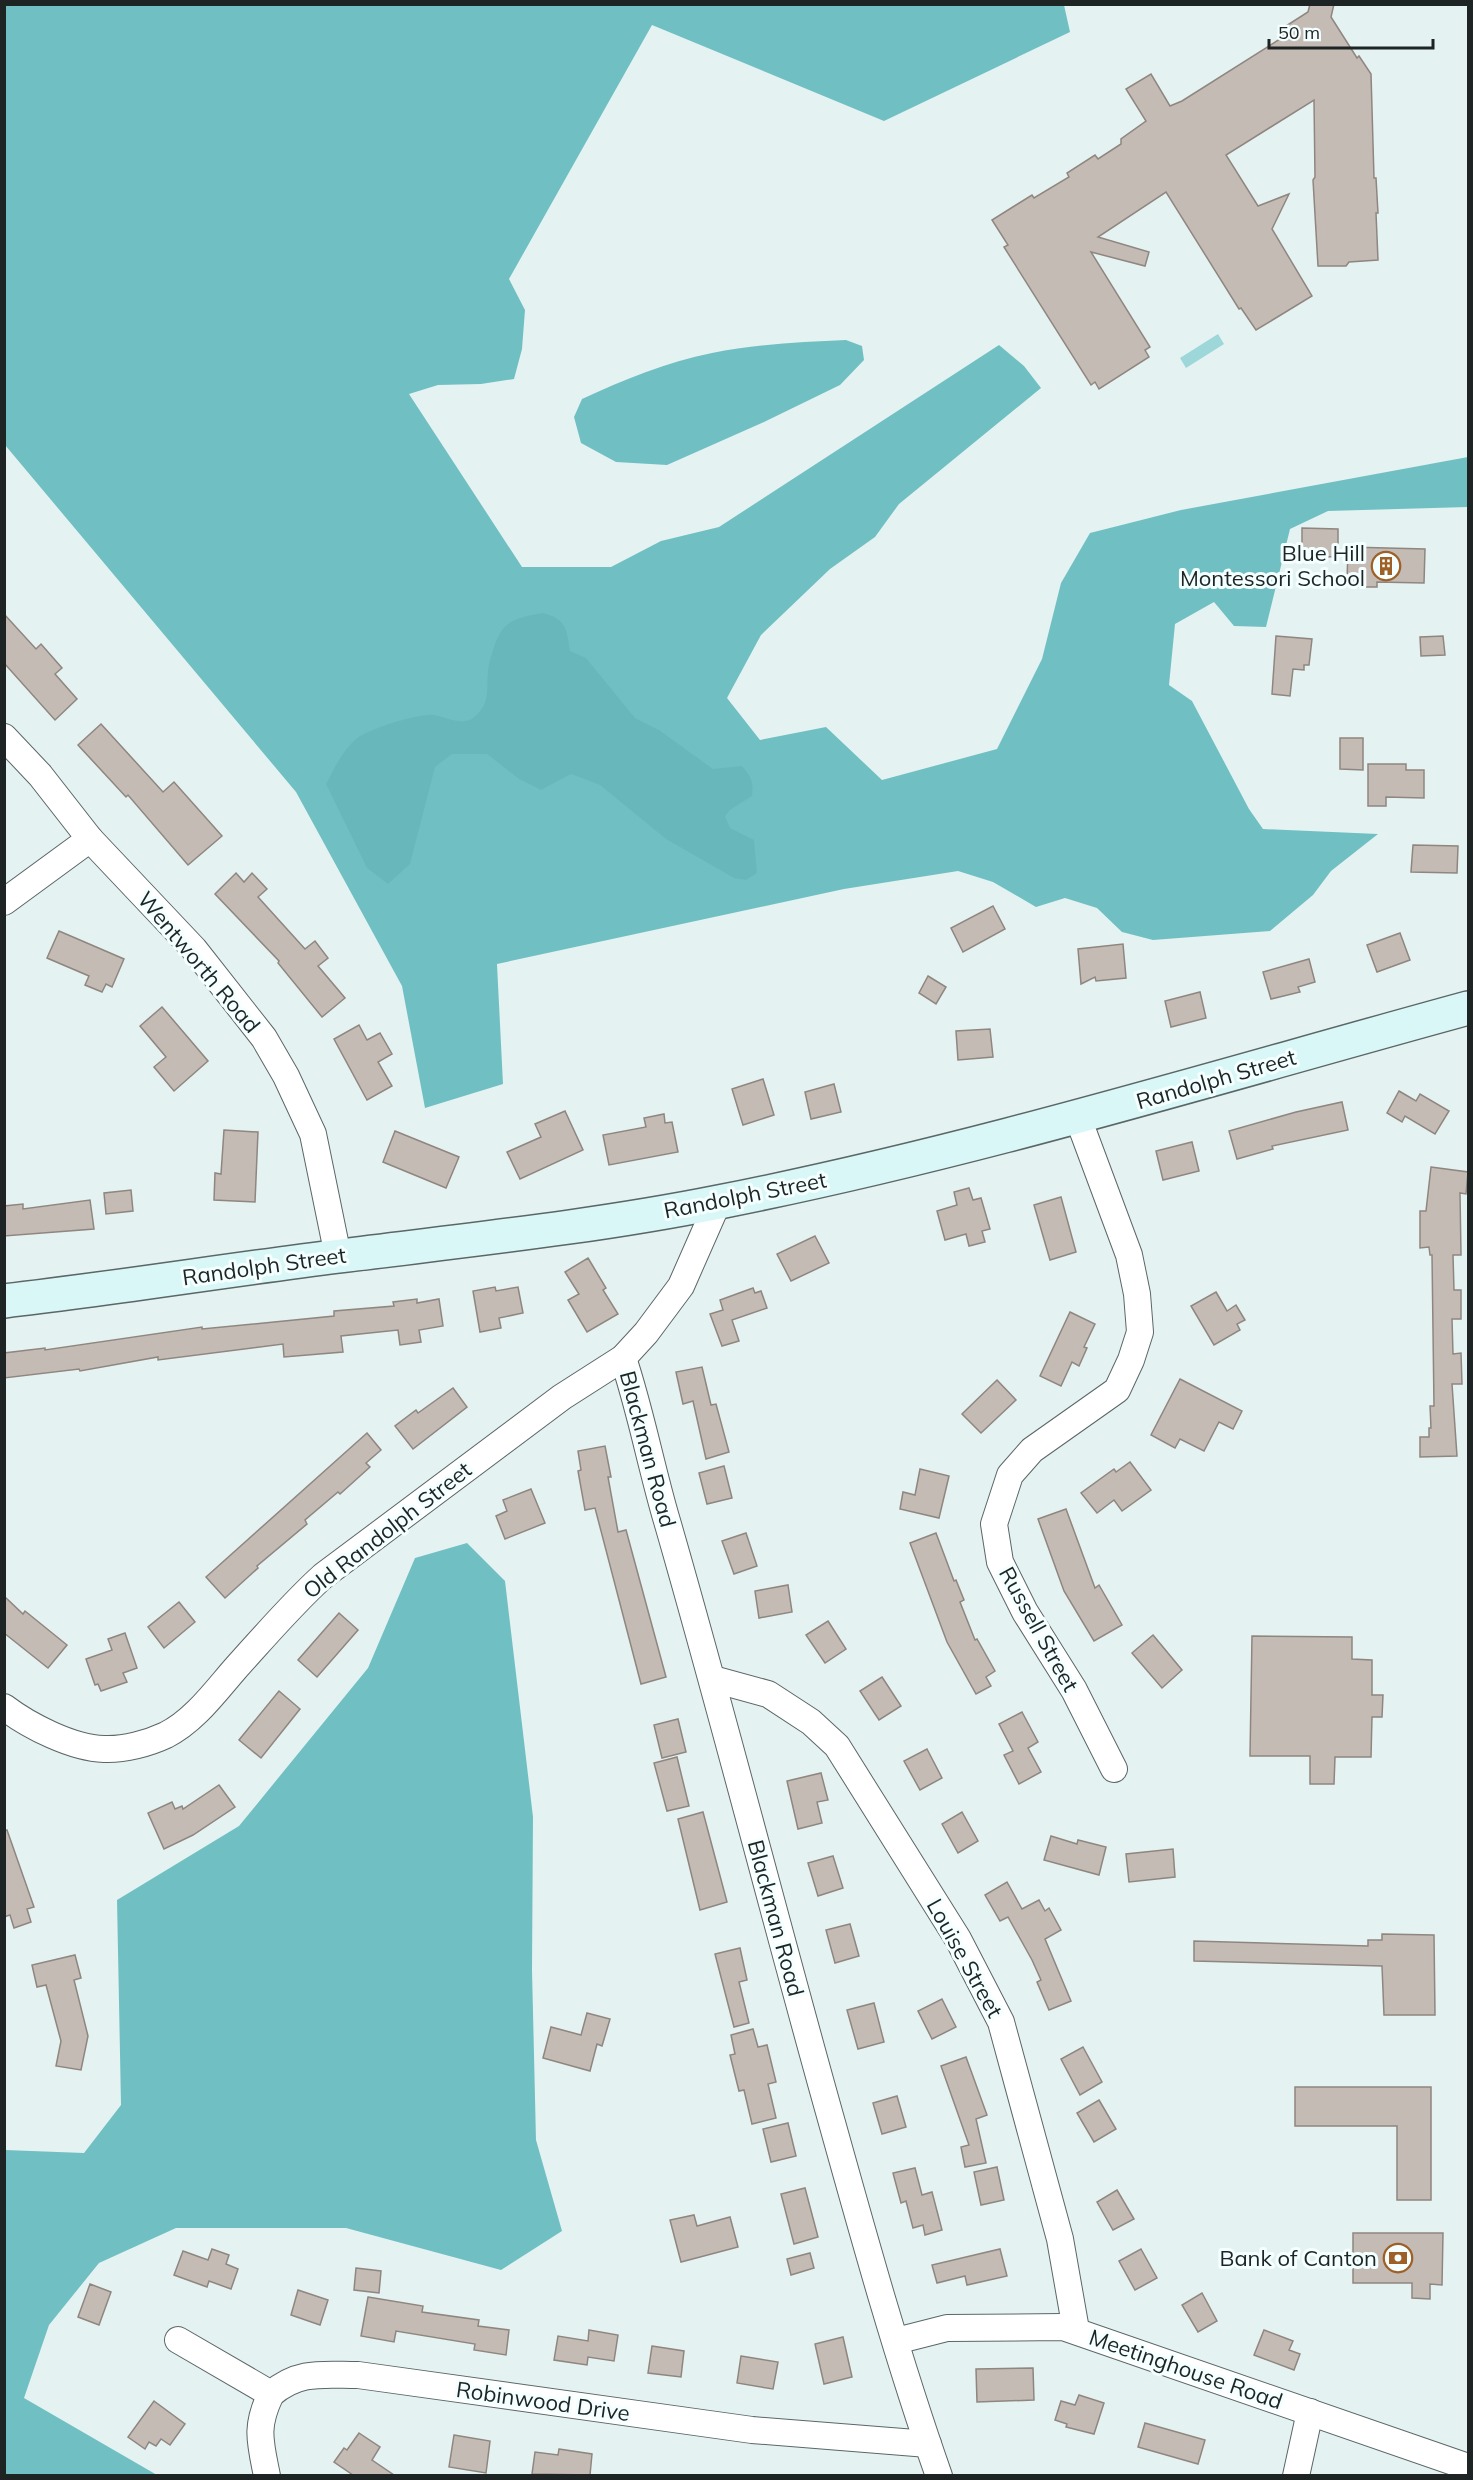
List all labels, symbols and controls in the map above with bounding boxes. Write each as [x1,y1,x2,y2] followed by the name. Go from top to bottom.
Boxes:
[1269,12,1432,50] scale bar
[1278,21,1320,44] text: 50 m
[1180,539,1365,592] place label: Blue Hill Montessori School
[1370,550,1402,582] building icon: Blue Hill Montessori School
[132,885,266,1039] street label: Wentworth Road
[1133,1043,1299,1115] street label: Randolph Street
[661,1165,829,1224] street label: Randolph Street
[180,1241,348,1291] street label: Randolph Street
[614,1368,682,1530] street label: Blackman Road
[297,1455,477,1604] street label: Old Randolph Street
[993,1562,1085,1697] street label: Russell Street
[742,1837,810,1999] street label: Blackman Road
[921,1894,1009,2023] street label: Louise Street
[1382,2242,1414,2274] bank icon: Bank of Canton
[1219,2244,1377,2272] place label: Bank of Canton
[1086,2323,1286,2415] street label: Meetinghouse Road
[454,2375,632,2427] street label: Robinwood Drive

